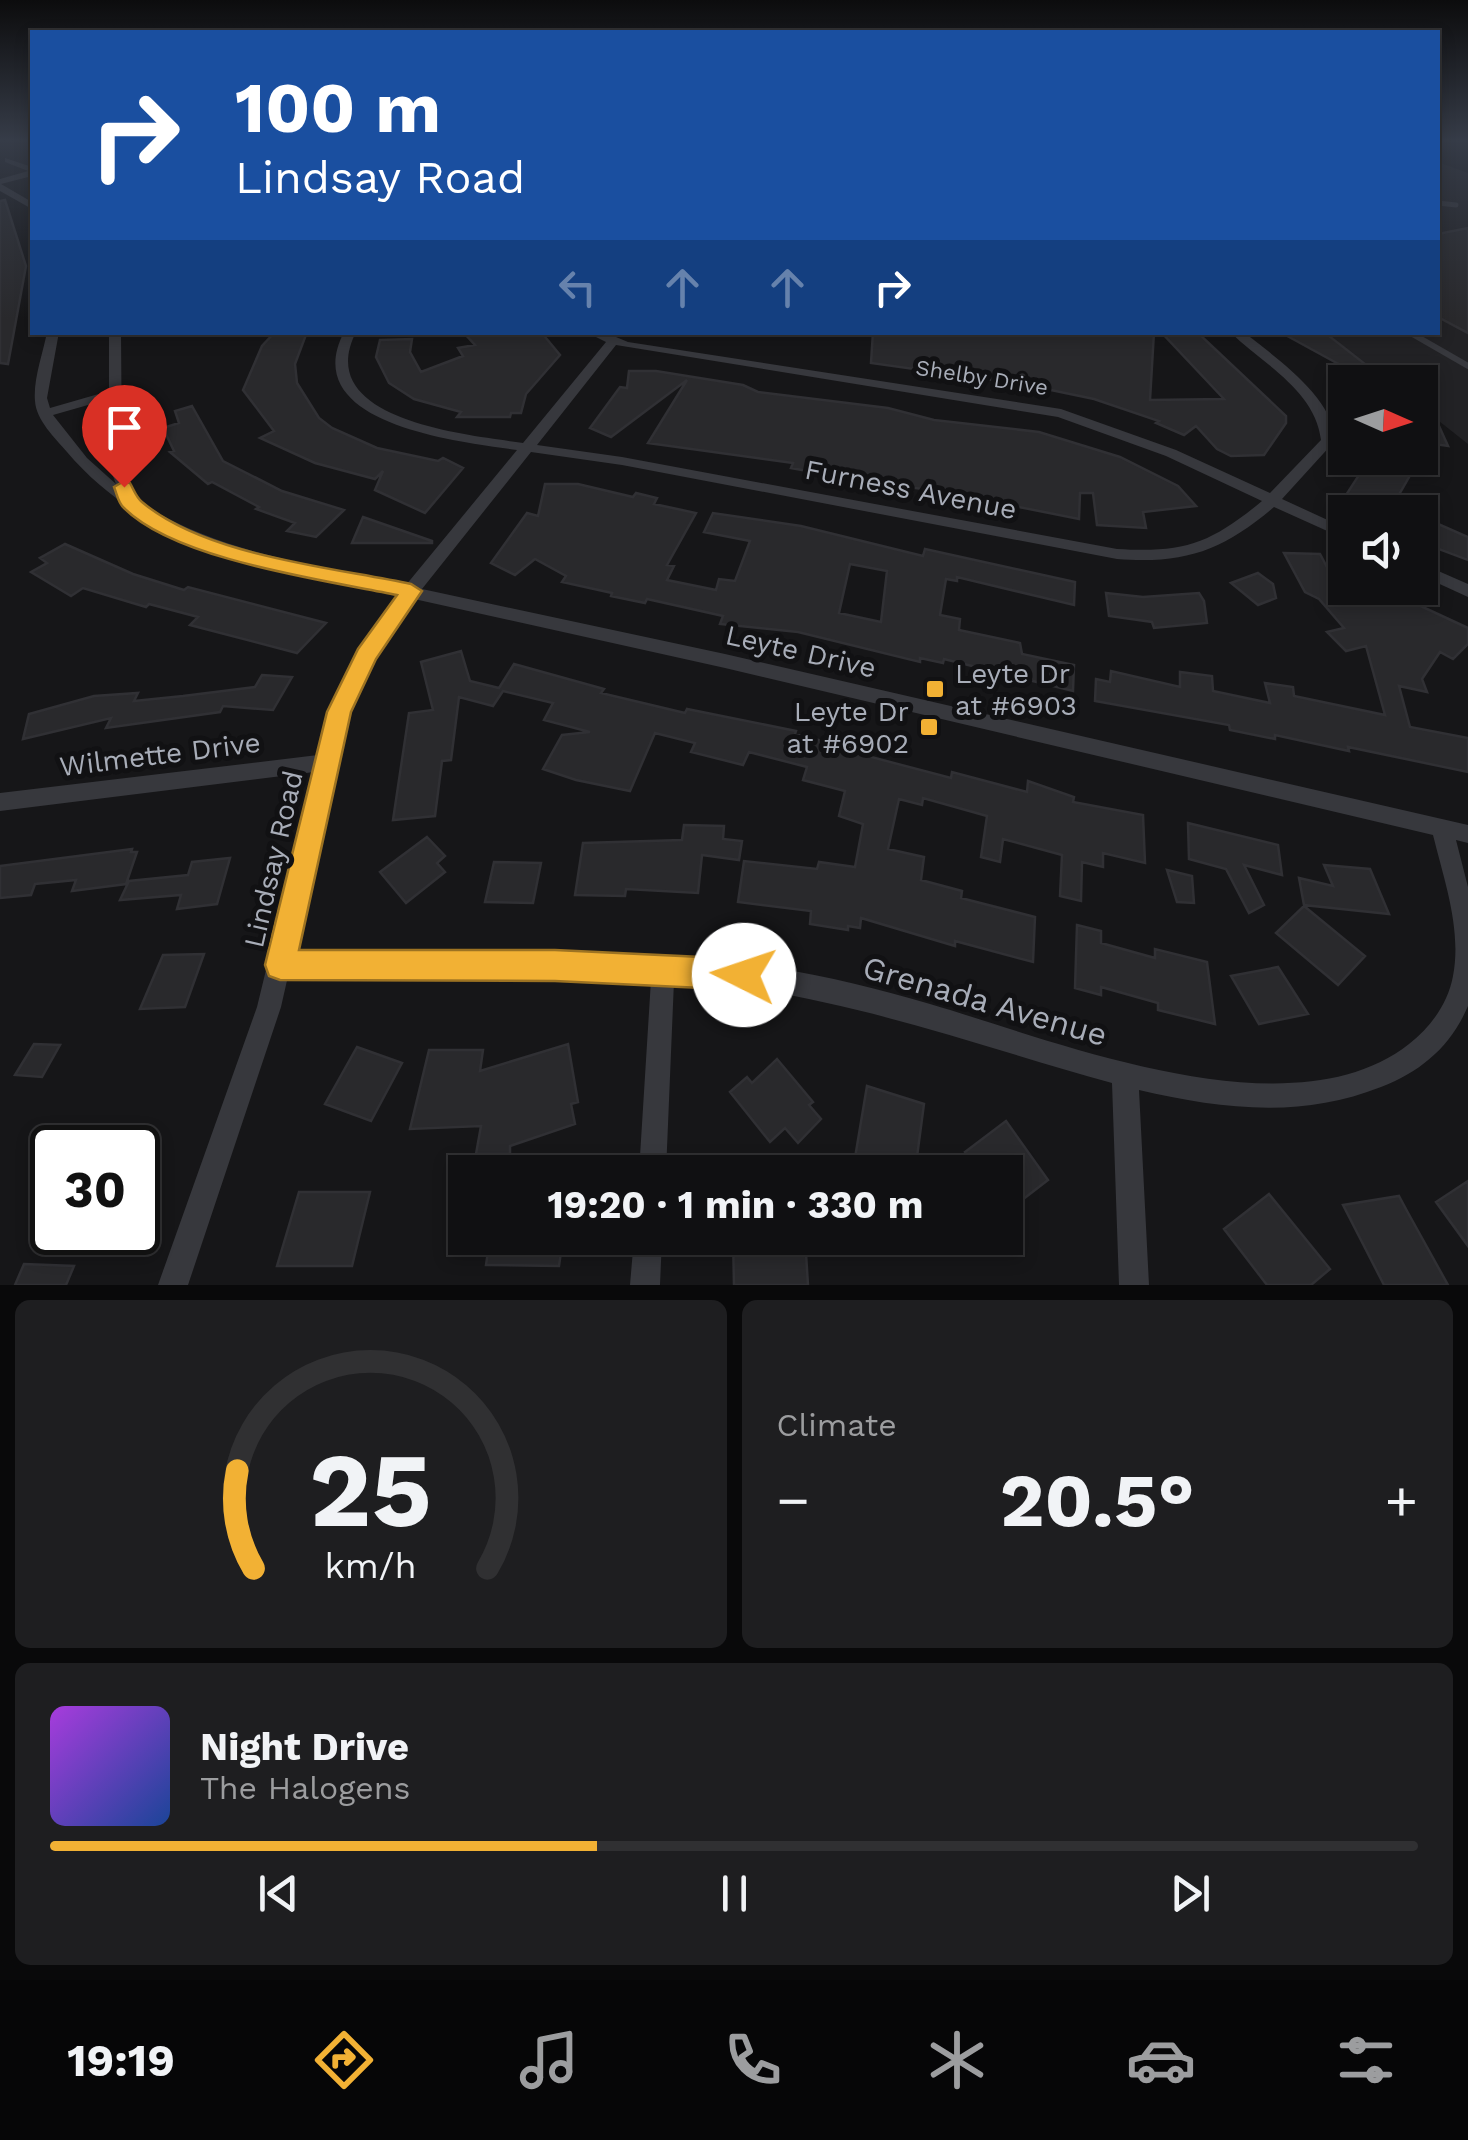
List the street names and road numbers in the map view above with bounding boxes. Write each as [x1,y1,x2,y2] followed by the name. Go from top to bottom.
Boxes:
[914,355,1050,400] street label: Shelby Drive
[802,453,1020,526] street label: Furness Avenue
[722,618,879,685] street label: Leyte Drive
[58,726,262,783] street label: Wilmette Drive
[237,767,310,951] street label: Lindsay Road
[858,948,1112,1054] street label: Grenada Avenue

